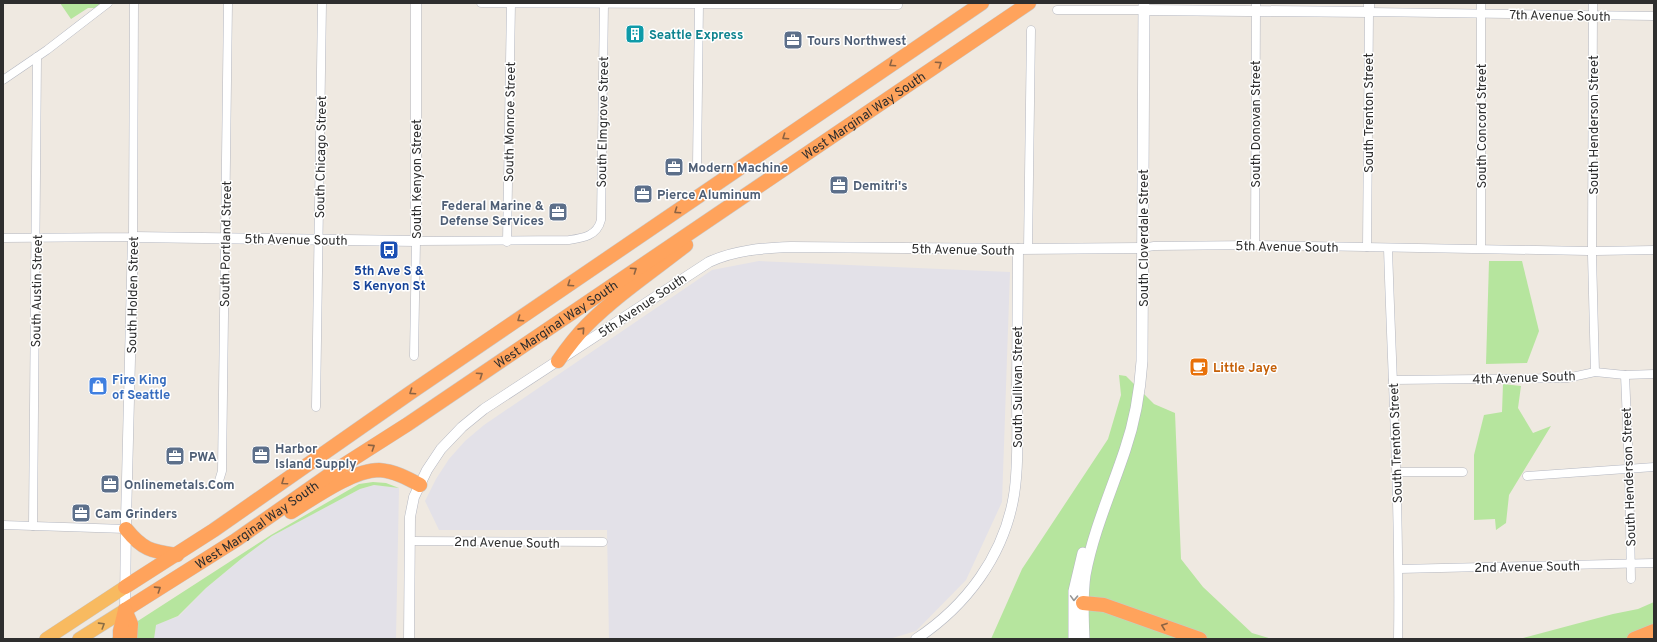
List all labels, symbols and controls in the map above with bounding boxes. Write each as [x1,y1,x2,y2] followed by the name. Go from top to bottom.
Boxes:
[1509,8,1611,26] street label: 7th Avenue South
[624,23,646,45] building icon: Seattle Express
[649,28,743,44] place label: Seattle Express
[782,29,804,51] office icon: Tours Northwest
[807,34,906,50] place label: Tours Northwest
[1362,53,1378,173] street label: South Trenton Street
[1587,55,1603,195] street label: South Henderson Street
[595,56,613,188] street label: South Elmgrove Street
[889,59,896,67] one-way arrow
[1249,60,1265,188] street label: South Donovan Street
[935,61,942,69] one-way arrow
[502,62,520,182] street label: South Monroe Street
[1475,63,1491,189] street label: South Concord Street
[800,69,929,164] street label: West Marginal Way South
[313,95,331,219] street label: South Chicago Street
[410,119,426,239] street label: South Kenyon Street
[782,133,789,140] one-way arrow
[663,156,685,178] office icon: Modern Machine
[688,161,788,177] place label: Modern Machine
[1137,169,1153,307] street label: South Cloverdale Street
[828,174,850,196] office icon: Demitri's
[853,179,908,195] place label: Demitri's
[218,181,236,307] street label: South Portland Street
[632,183,654,205] office icon: Pierce Aluminum
[657,188,761,204] place label: Pierce Aluminum
[440,199,544,230] place label: Federal Marine & Defense Services
[547,201,569,223] office icon: Federal Marine & Defense Services
[674,206,681,214] one-way arrow
[244,232,348,250] street label: 5th Avenue South
[29,234,47,348] street label: South Austin Street
[125,236,143,354] street label: South Holden Street
[378,239,400,261] bus stop icon: 5th Ave S & S Kenyon St
[1235,239,1339,257] street label: 5th Avenue South
[911,242,1015,260] street label: 5th Avenue South
[352,264,426,295] place label: 5th Ave S & S Kenyon St
[630,267,637,275] one-way arrow
[596,271,690,342] street label: 5th Avenue South
[492,278,622,373] street label: West Marginal Way South
[567,279,574,287] one-way arrow
[517,314,524,321] one-way arrow
[1011,326,1027,448] street label: South Sullivan Street
[577,328,584,335] one-way arrow
[1188,356,1210,378] cafe icon: Little Jaye
[1213,361,1277,377] place label: Little Jaye
[1472,369,1576,389] street label: 4th Avenue South
[476,372,483,380] one-way arrow
[112,373,170,404] place label: Fire King of Seattle
[87,375,109,397] shop icon: Fire King of Seattle
[1387,383,1407,503] street label: South Trenton Street
[410,387,417,394] one-way arrow
[1620,407,1640,547] street label: South Henderson Street
[275,442,357,473] place label: Harbor Island Supply
[250,444,272,466] office icon: Harbor Island Supply
[368,444,375,452] one-way arrow
[164,445,186,467] office icon: PWA
[189,450,217,466] place label: PWA
[99,473,121,495] office icon: Onlinemetals.Com
[282,477,289,484] one-way arrow
[124,478,235,494] place label: Onlinemetals.Com
[193,479,323,574] street label: West Marginal Way South
[70,502,92,524] office icon: Cam Grinders
[95,507,177,523] place label: Cam Grinders
[454,535,560,553] street label: 2nd Avenue South
[1474,559,1580,577] street label: 2nd Avenue South
[154,586,161,594] one-way arrow
[1070,595,1078,601] one-way arrow
[98,622,105,629] one-way arrow
[1160,622,1167,631] one-way arrow

